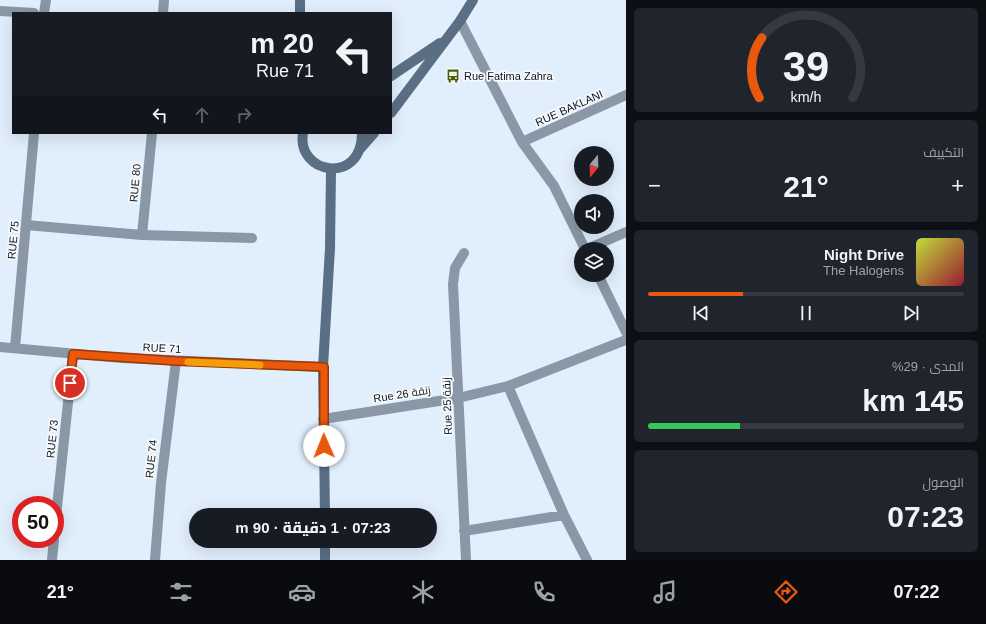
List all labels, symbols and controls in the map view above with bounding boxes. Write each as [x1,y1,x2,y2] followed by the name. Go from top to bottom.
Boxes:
[250,28,314,59] text: 20 m
[328,28,380,80] icon: left
[783,43,829,90] text: 39
[256,61,314,81] text: Rue 71
[445,68,461,84] bus stop icon: Rue Fatima Zahra
[464,70,554,82] place label: Rue Fatima Zahra
[533,88,605,128] street label: RUE BAKLANI
[791,89,822,105] text: km/h
[149,104,171,126] icon: left
[191,104,213,126] icon: ahead
[233,104,255,126] icon: right
[923,145,964,160] text: التكييف
[574,146,614,186] north arrow
[574,146,614,282] map controls
[127,163,143,203] street label: RUE 80
[783,170,829,203] text: 21°
[648,173,661,198] text: −
[951,173,964,198] text: +
[574,194,614,234] button: sound
[5,220,21,260] street label: RUE 75
[574,242,614,282] button: layers
[824,246,904,263] text: Night Drive
[823,263,904,278] text: The Halogens
[690,302,712,324] icon: previous
[795,302,817,324] icon: pause
[900,302,922,324] icon: next
[142,341,182,355] street label: RUE 71
[892,359,964,374] text: المدى · 29%
[53,366,87,400] pin
[59,372,81,394] icon: arrive
[440,377,455,435] street label: Rue 25 زنقة
[373,384,432,405] street label: Rue 26 زنقة
[862,384,964,417] text: 145 km
[44,419,60,459] street label: RUE 73
[303,425,345,467] position arrow
[143,439,159,479] street label: RUE 74
[923,475,964,490] text: الوصول
[12,496,64,548] speed limit sign: 50
[887,500,964,533] text: 07:23
[235,519,391,536] text: 07:23 · 1 دقيقة · 90 m
[167,578,195,606] icon: filters
[288,578,316,606] icon: car
[409,578,437,606] icon: climate
[530,578,558,606] icon: phone
[651,578,679,606] icon: music
[772,578,800,606] icon: directions
[47,582,74,602] text: 21°
[893,582,939,602] text: 07:22

